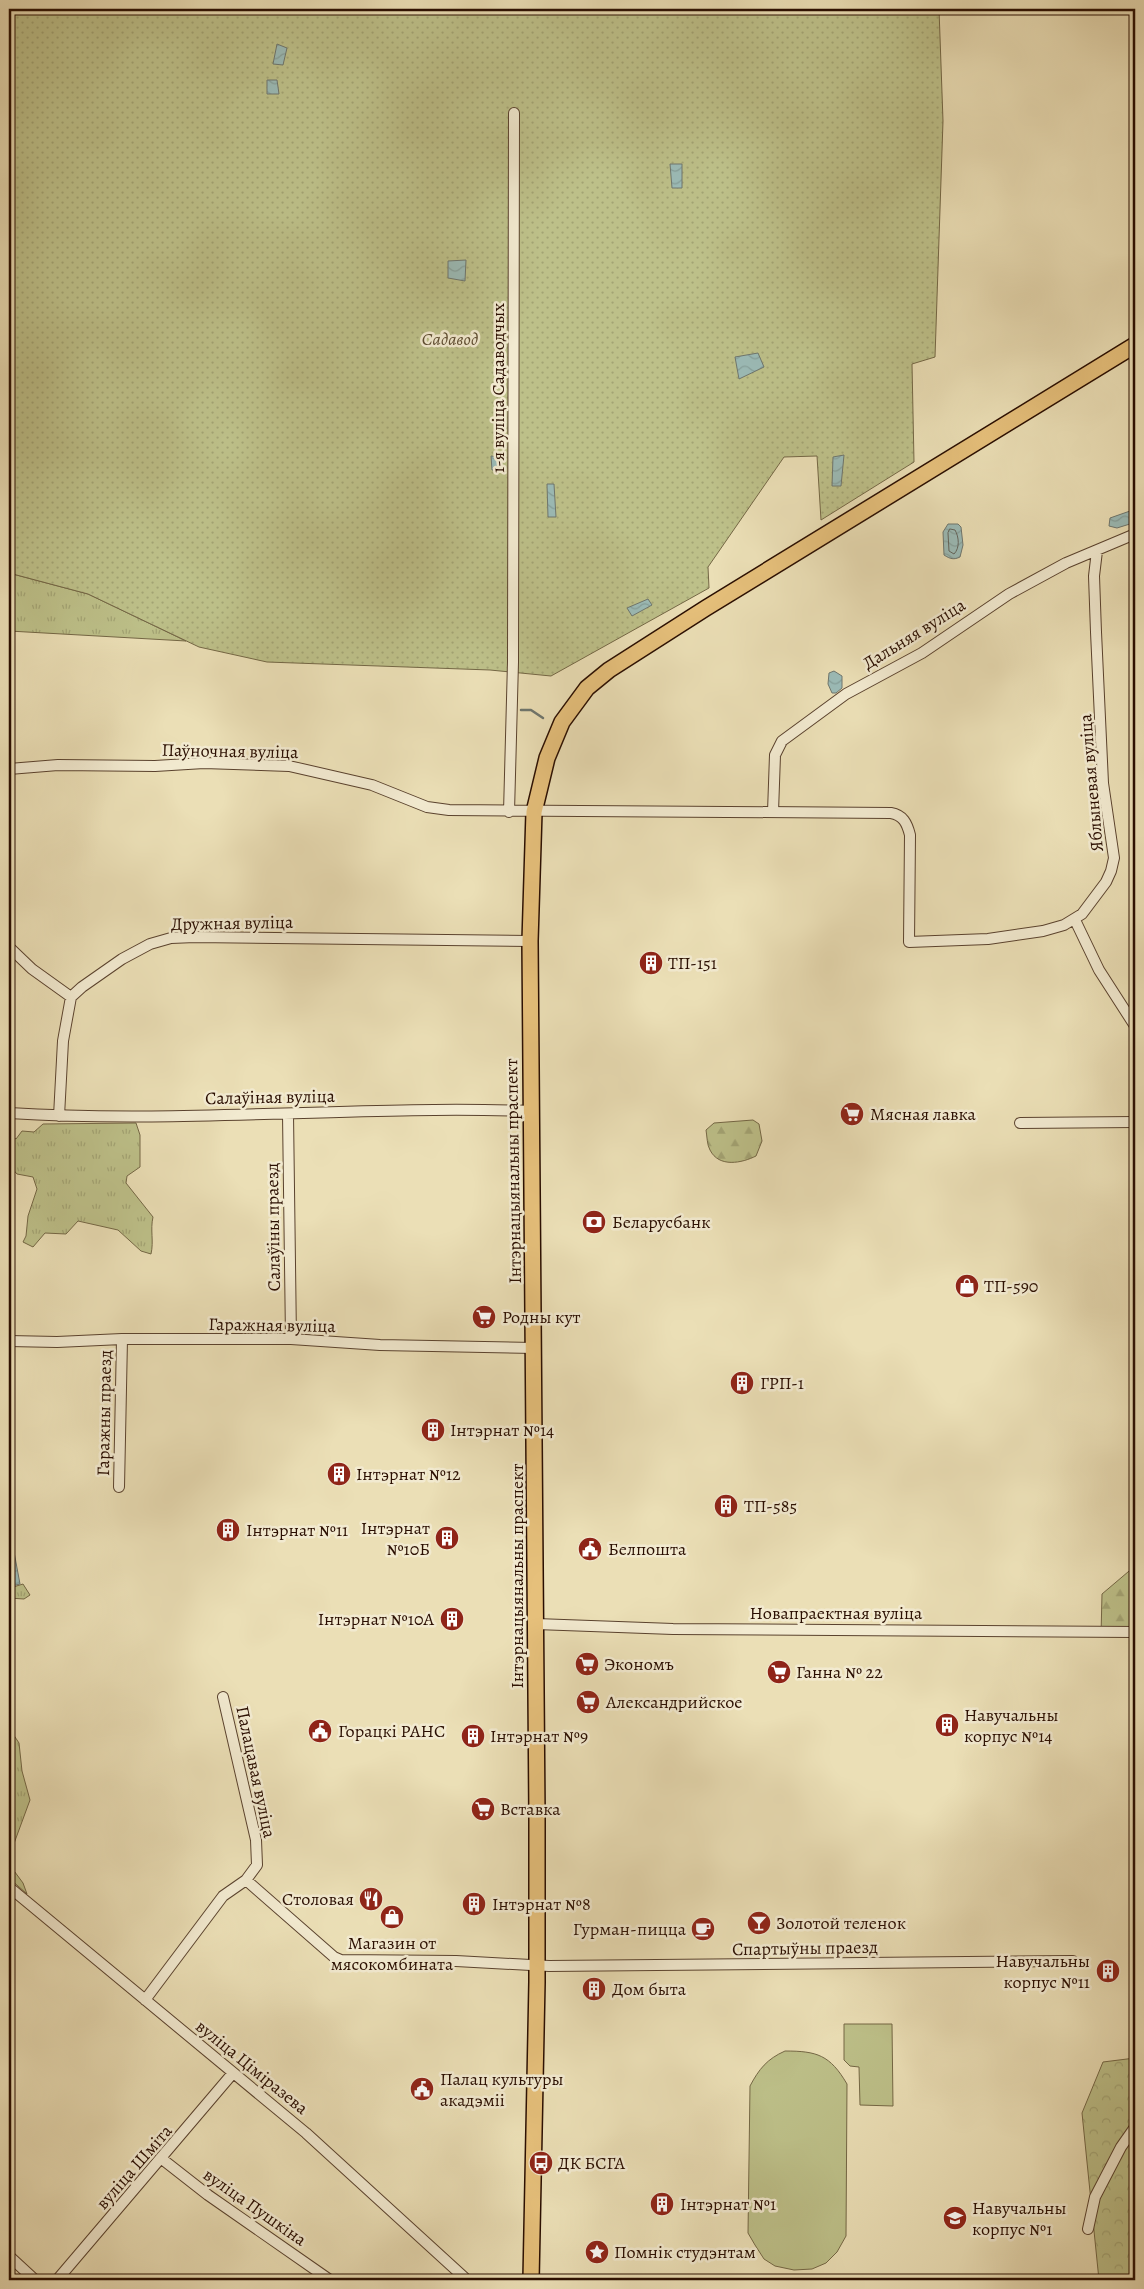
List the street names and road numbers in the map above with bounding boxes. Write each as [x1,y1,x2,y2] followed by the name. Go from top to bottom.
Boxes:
[486,303,510,473] street label: 1-я вуліца Садаводчых
[858,592,971,675] street label: Дальняя вуліца
[1073,712,1109,853] street label: Яблыневая вуліца
[161,738,299,764] street label: Паўночная вуліца
[171,910,294,936] street label: Дружная вуліца
[499,1058,527,1284] street label: Інтэрнацыянальны праспект
[205,1084,336,1110] street label: Салаўіная вуліца
[260,1162,286,1291] street label: Салаўіны праезд
[208,1312,337,1338] street label: Гаражная вуліца
[91,1350,117,1476] street label: Гаражны праезд
[505,1463,529,1689] street label: Інтэрнацыянальны праспект
[750,1601,923,1625] street label: Новапраектная вуліца
[230,1704,282,1841] street label: Палацавая вуліца
[732,1935,878,1961] street label: Спартыўны праезд
[191,2014,314,2120] street label: вуліца Ціміразева
[90,2119,178,2215] street label: вуліца Шміта
[199,2162,312,2252] street label: вуліца Пушкіна

